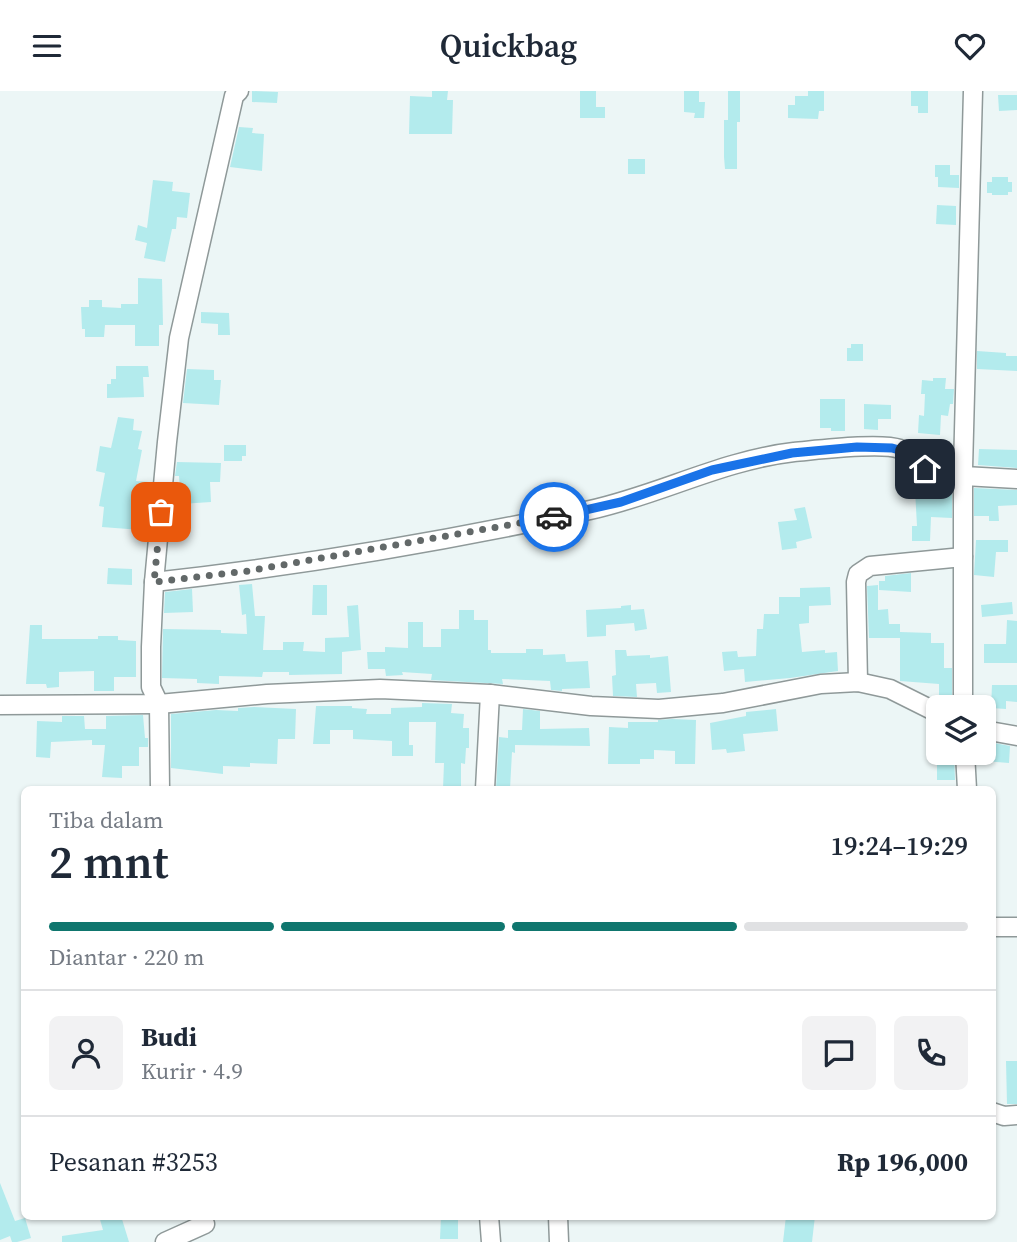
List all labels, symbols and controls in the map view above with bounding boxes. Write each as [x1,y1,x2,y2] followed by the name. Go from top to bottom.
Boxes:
[440,24,577,68] text: Quickbag
[28,27,66,65] icon: menu
[951,27,989,65] icon: heart
[895,439,955,499] pin
[906,450,944,488] icon: home
[131,482,191,542] pin
[519,482,589,552] courier
[142,493,180,531] icon: bag
[535,498,573,536] icon: car
[926,695,996,765] map controls
[926,695,996,765] button: layers
[49,804,164,836] text: Tiba dalam
[831,828,968,864] text: 19:24–19:29
[49,830,168,893] text: 2 mnt
[49,941,205,973] text: Diantar · 220 m
[49,1016,123,1090] button: person
[802,1016,876,1090] button: chat
[894,1016,968,1090] button: phone
[141,1019,197,1055] text: Budi
[141,1055,243,1087] text: Kurir · 4.9
[49,1144,218,1180] text: Pesanan #3253
[837,1144,968,1180] text: Rp 196,000

